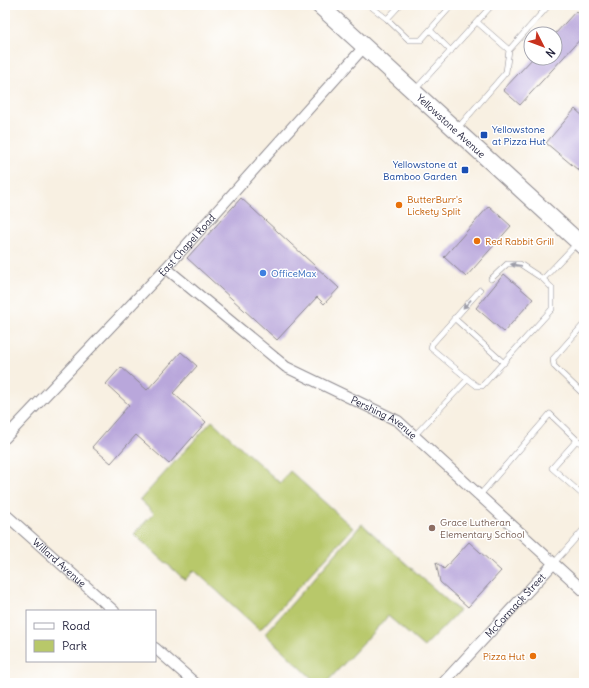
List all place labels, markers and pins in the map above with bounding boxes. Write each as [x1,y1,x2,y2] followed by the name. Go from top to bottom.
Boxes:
[492,123,546,148] place label: Yellowstone at Pizza Hut
[479,130,489,140] marker: Yellowstone at Pizza Hut
[383,158,458,183] place label: Yellowstone at Bamboo Garden
[460,165,470,175] marker: Yellowstone at Bamboo Garden
[407,193,463,218] place label: ButterBurr's Lickety Split
[394,200,404,210] marker: ButterBurr's Lickety Split
[485,235,554,248] place label: Red Rabbit Grill
[472,236,482,246] marker: Red Rabbit Grill
[271,267,317,280] place label: OfficeMax
[258,268,268,278] marker: OfficeMax
[440,516,525,541] place label: Grace Lutheran Elementary School
[427,523,437,533] marker: Grace Lutheran Elementary School
[483,650,526,663] place label: Pizza Hut
[528,651,538,661] marker: Pizza Hut

